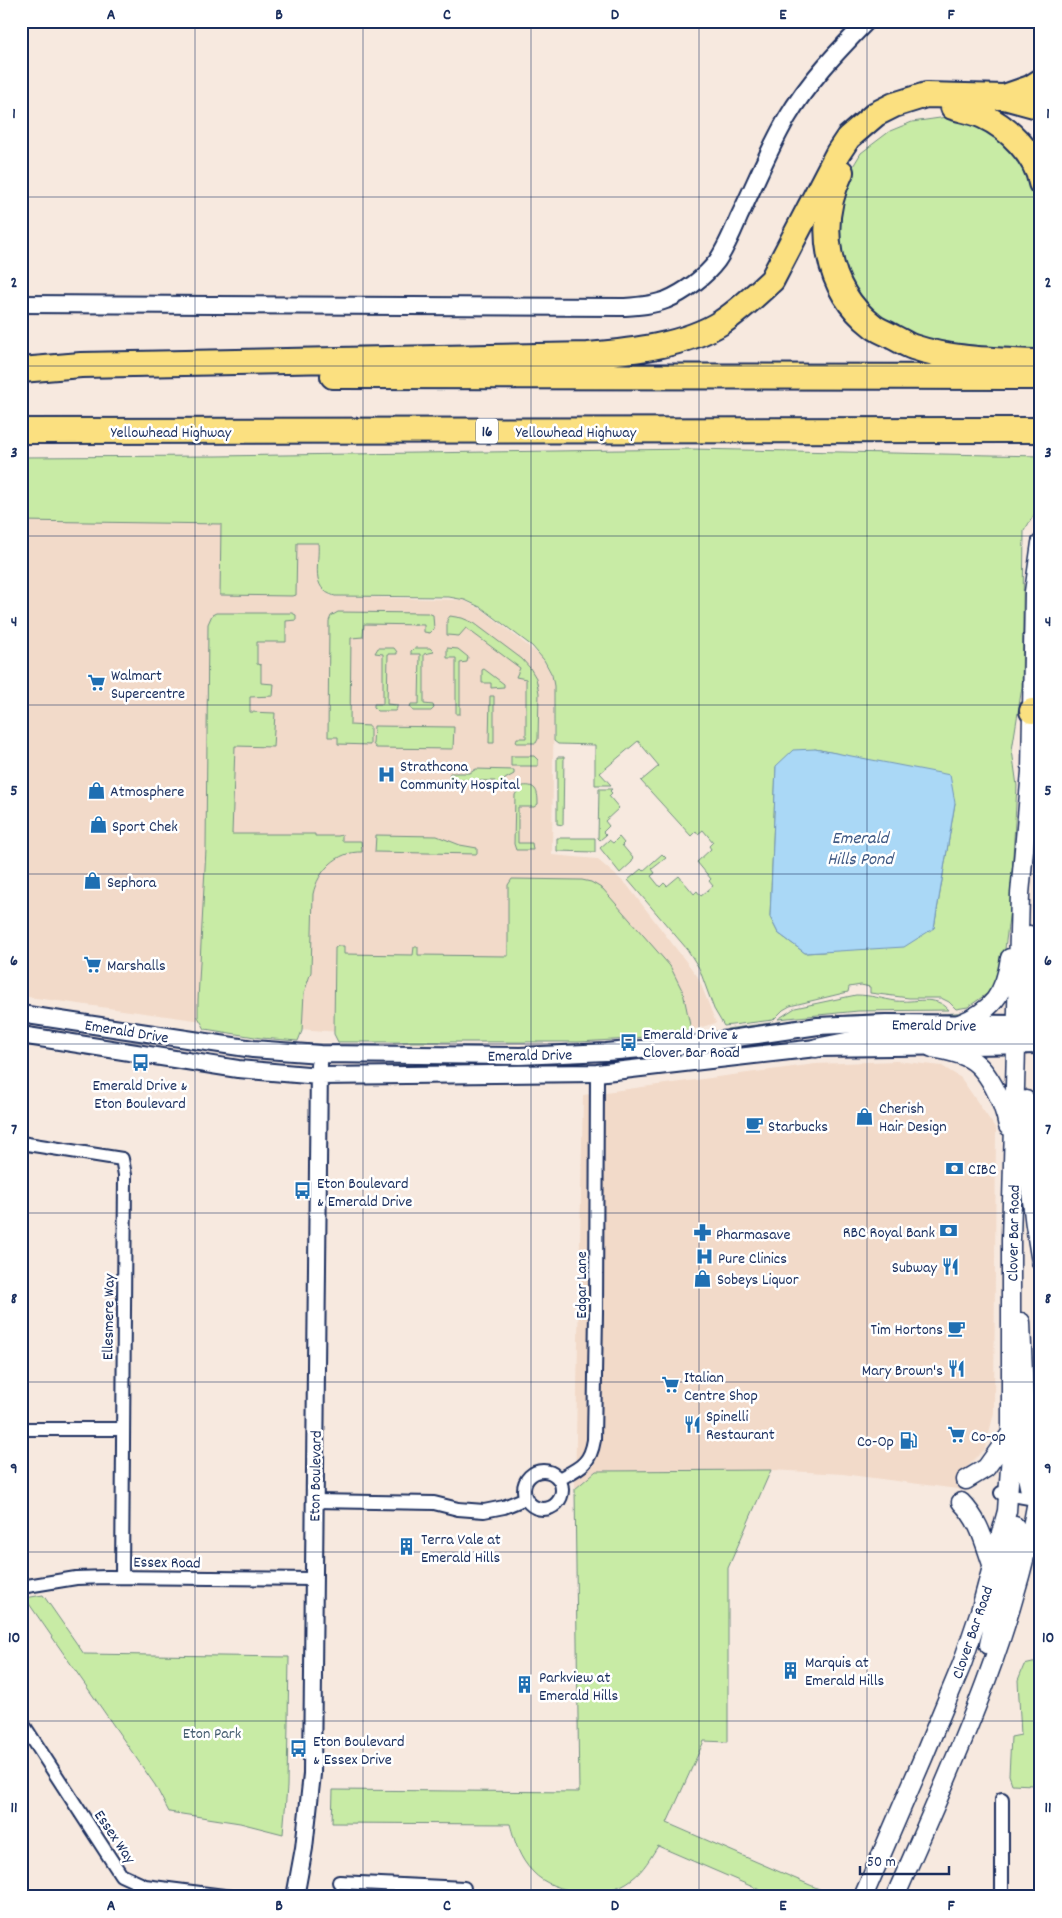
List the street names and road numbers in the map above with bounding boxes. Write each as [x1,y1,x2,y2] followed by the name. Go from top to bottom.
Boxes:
[476,418,498,444] road number: 16
[111,422,232,445] street label: Yellowhead Highway
[516,422,637,445] street label: Yellowhead Highway
[83,1014,170,1050] street label: Emerald Drive
[891,1014,976,1039] street label: Emerald Drive
[488,1044,573,1069] street label: Emerald Drive
[1002,1184,1027,1282] street label: Clover Bar Road
[571,1251,594,1319] street label: Edgar Lane
[97,1273,122,1360] street label: Ellesmere Way
[304,1430,329,1522] street label: Eton Boulevard
[133,1551,201,1576] street label: Essex Road
[947,1583,1000,1682] street label: Clover Bar Road
[87,1806,141,1869] street label: Essex Way

